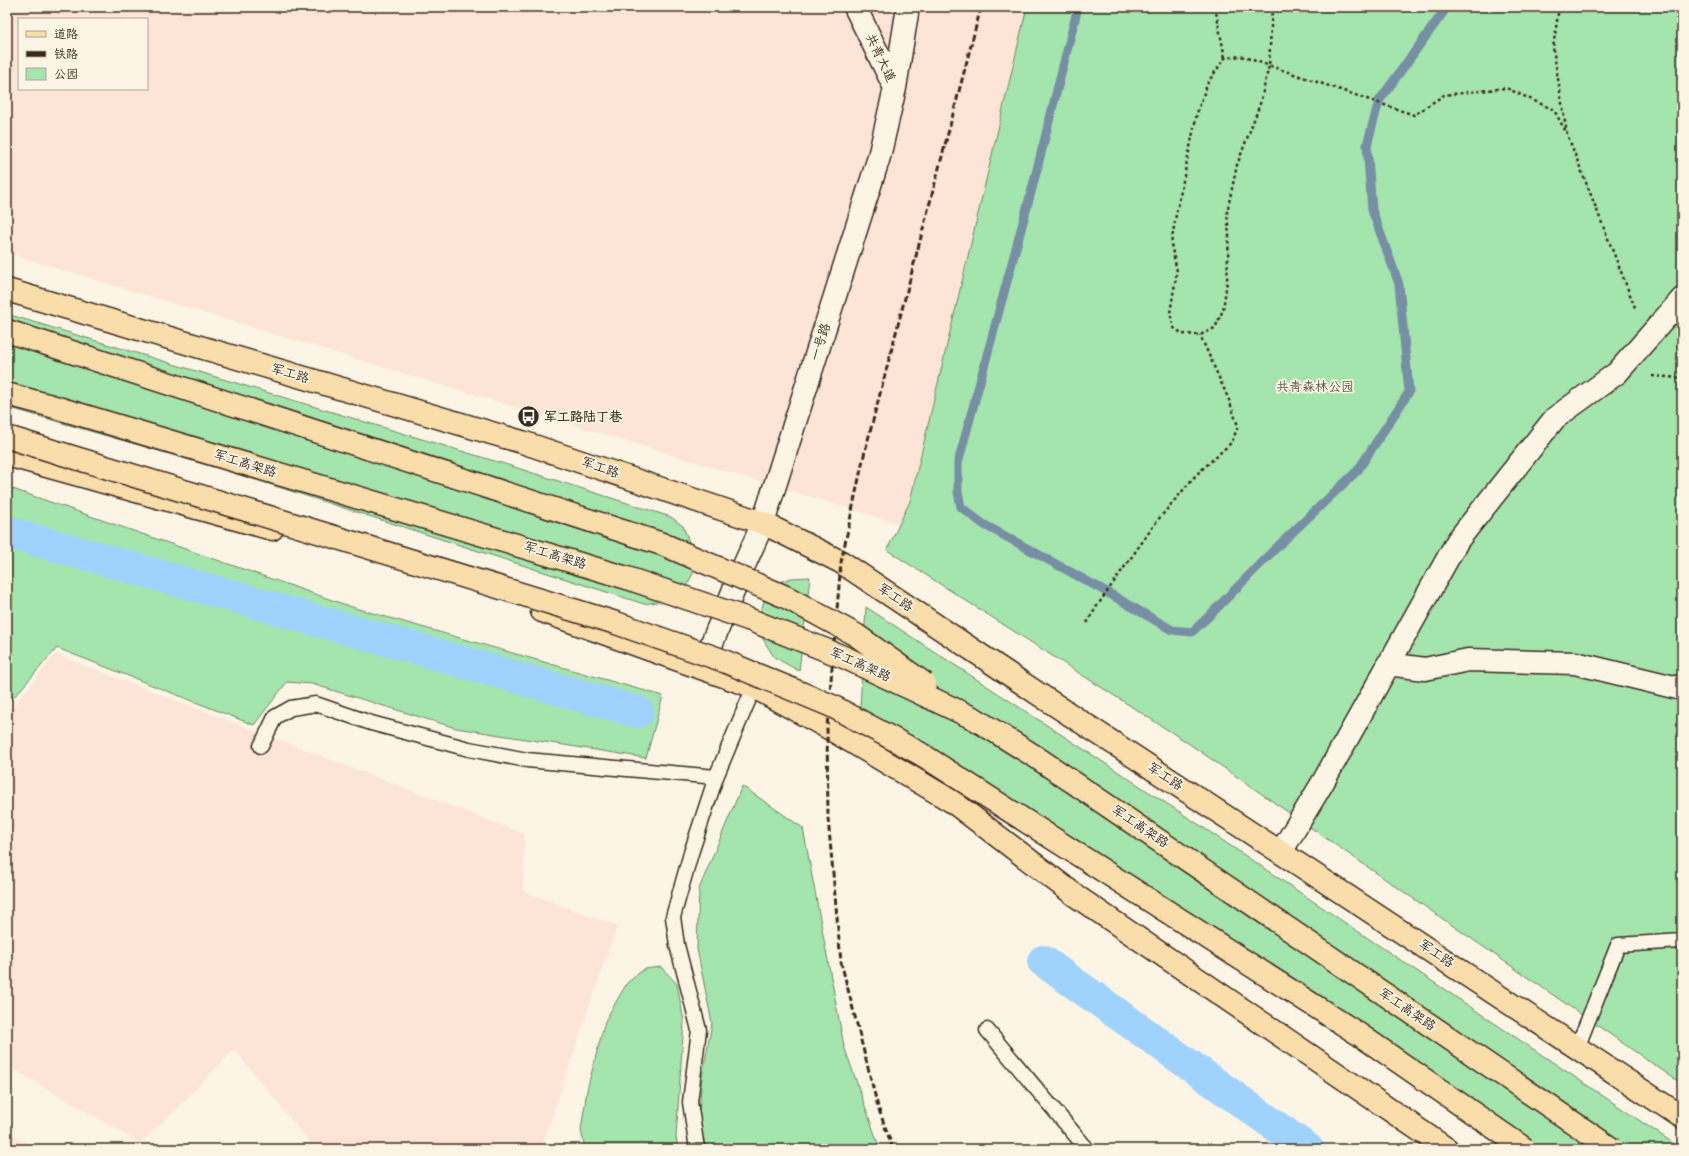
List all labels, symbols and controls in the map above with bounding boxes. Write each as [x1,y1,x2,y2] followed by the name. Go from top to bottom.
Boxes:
[18,18,148,90] legend
[54,25,78,44] text: 道路
[859,30,901,86] street label: 共青大道
[54,45,78,64] text: 铁路
[54,65,78,84] text: 公园
[805,320,837,364] street label: 一号路
[268,359,312,389] street label: 军工路
[1276,377,1354,398] park label: 共青森林公园
[516,404,542,430] bus stop icon: 军工路陆丁巷
[544,407,623,428] place label: 军工路陆丁巷
[211,444,279,484] street label: 军工高架路
[578,452,622,484] street label: 军工路
[521,536,589,576] street label: 军工高架路
[873,578,917,618] street label: 军工路
[826,642,894,688] street label: 军工高架路
[1143,758,1187,796] street label: 军工路
[1107,800,1173,854] street label: 军工高架路
[1414,934,1458,974] street label: 军工路
[1374,983,1440,1037] street label: 军工高架路

